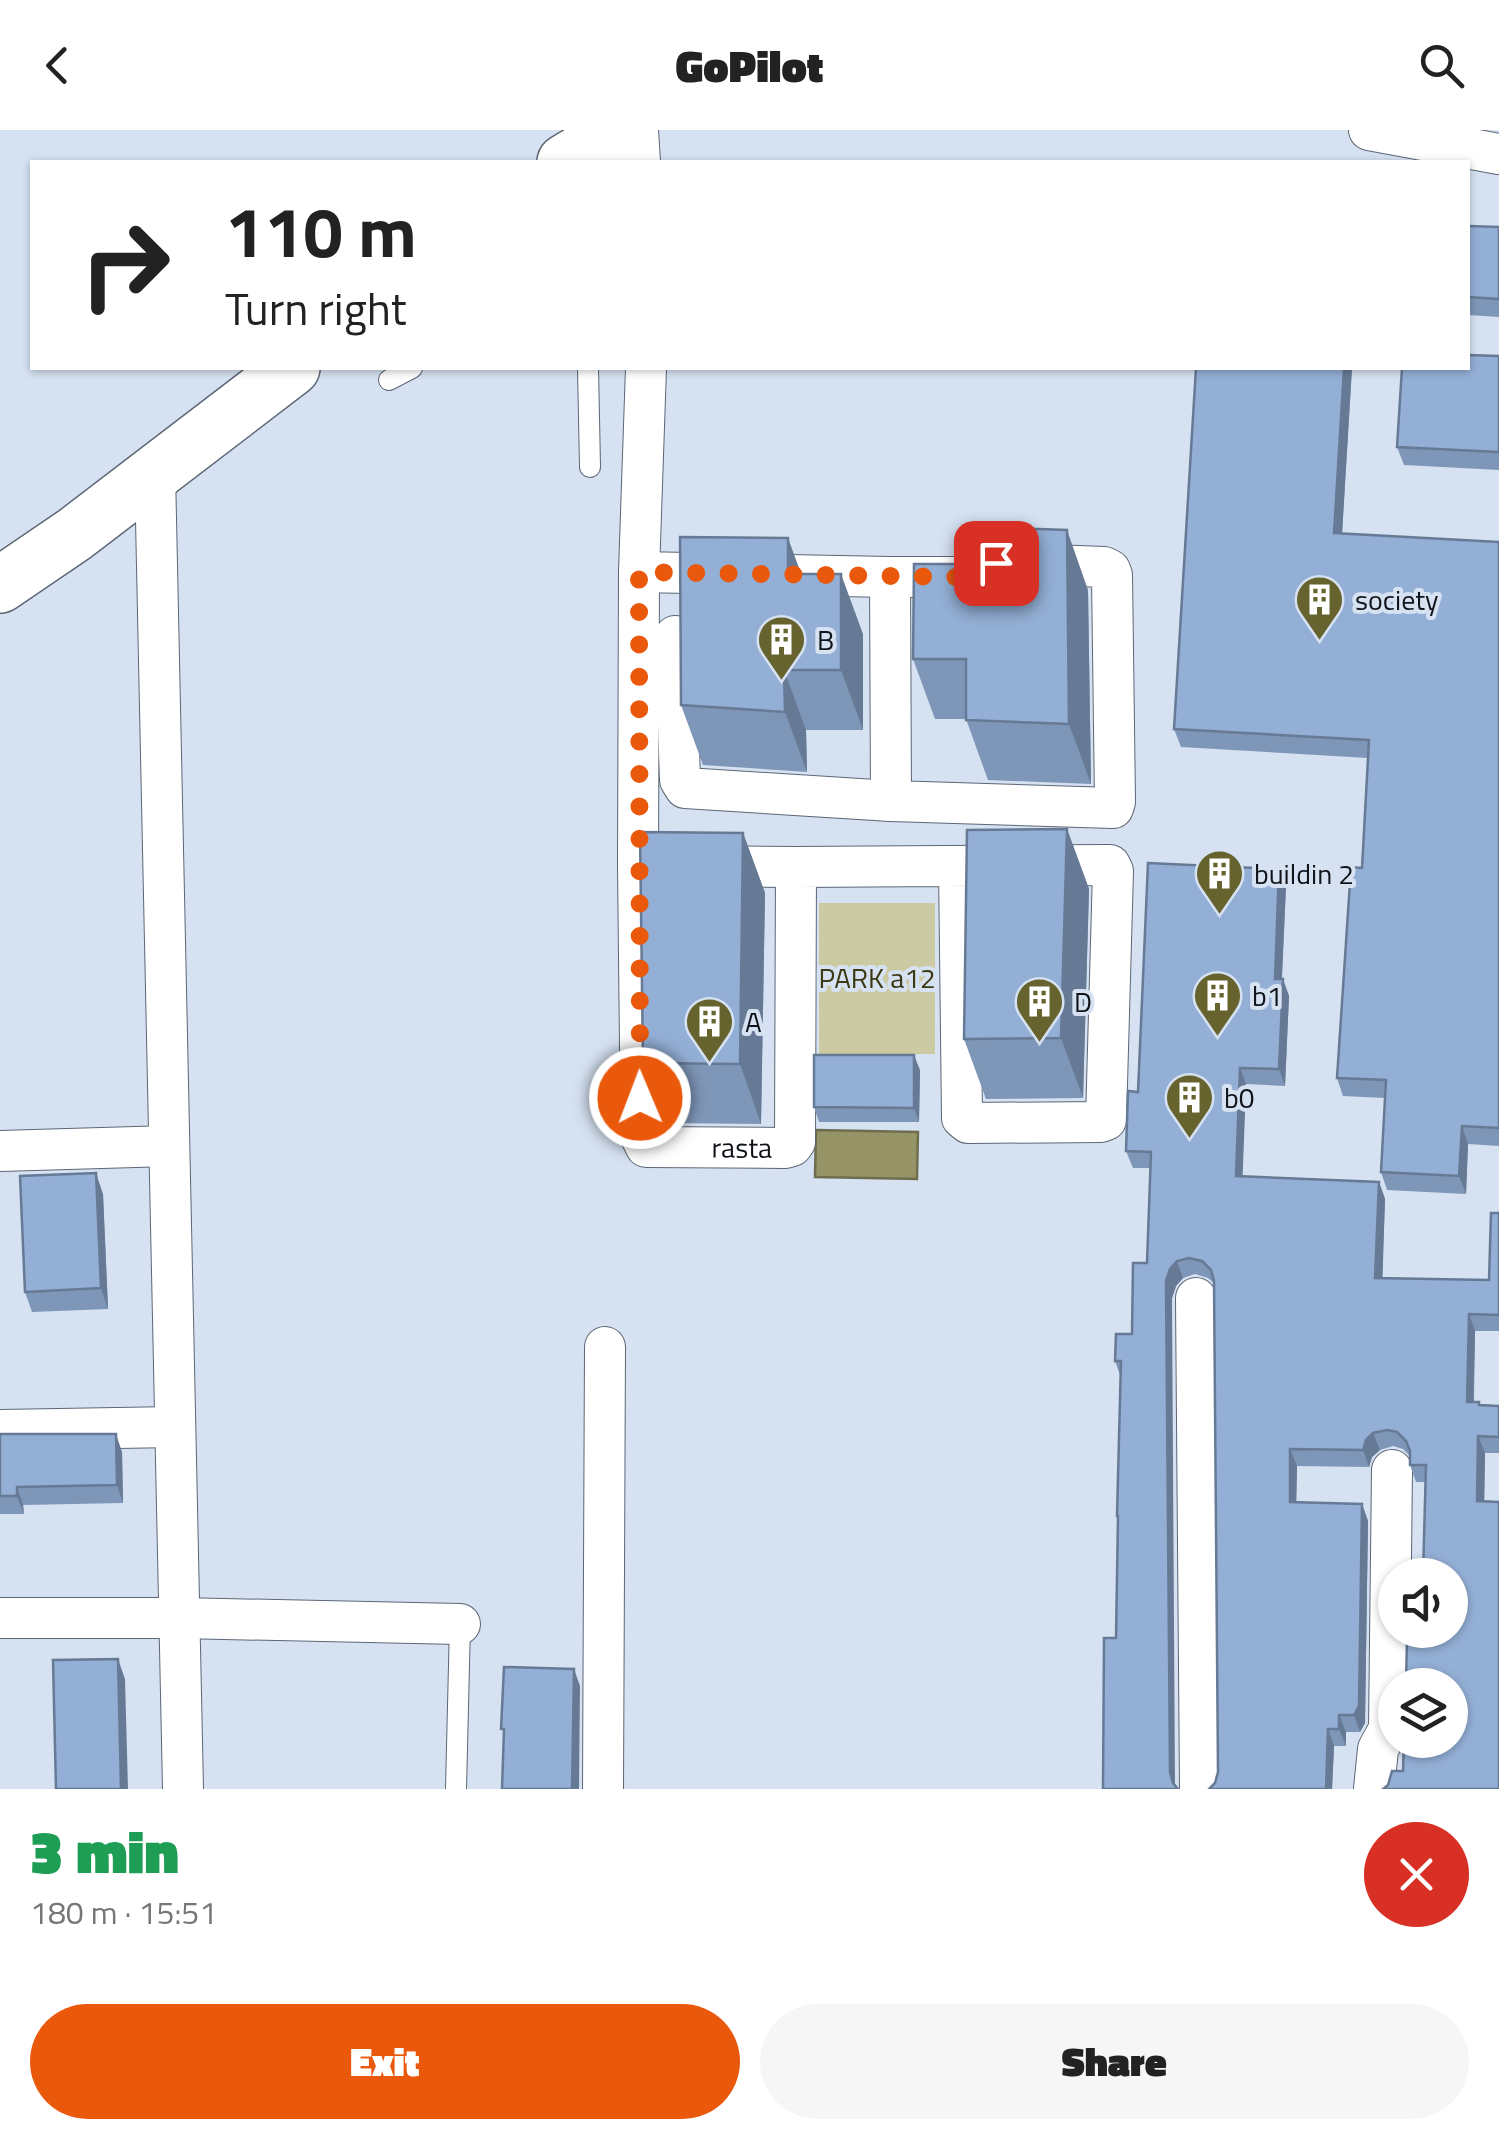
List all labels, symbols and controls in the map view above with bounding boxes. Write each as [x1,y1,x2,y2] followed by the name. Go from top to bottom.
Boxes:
[675,31,824,99] text: GoPilot
[30,38,85,93] icon: back
[1414,38,1469,93] icon: search
[225,178,417,284] text: 110 m
[60,200,190,330] icon: right
[225,274,407,342] text: Turn right
[954,521,1039,606] pin
[969,536,1024,591] icon: arrive
[1294,574,1346,642] building icon: society
[1355,578,1439,621] place label: society
[756,614,808,682] building icon: B
[817,618,834,661] place label: B
[1193,848,1245,916] building icon: buildin 2
[1254,852,1354,895] place label: buildin 2
[818,956,936,999] park label: PARK a12
[1191,970,1243,1038] building icon: b1
[1252,974,1282,1017] place label: b1
[1013,976,1065,1044] building icon: D
[1074,980,1092,1023] place label: D
[684,996,736,1064] building icon: A
[745,1000,762,1043] place label: A
[588,1046,692,1150] position arrow
[1163,1072,1215,1140] building icon: b0
[1224,1076,1254,1119] place label: b0
[711,1125,772,1169] street label: rasta
[1378,1558,1468,1758] map controls
[1378,1558,1468,1648] button: sound
[1378,1668,1468,1758] button: layers
[30,1805,179,1896] text: 3 min
[1364,1822,1469,1927] button: close
[30,1888,217,1936] text: 180 m · 15:51
[30,2004,740,2119] button: Exit
[760,2004,1469,2119] button: Share

